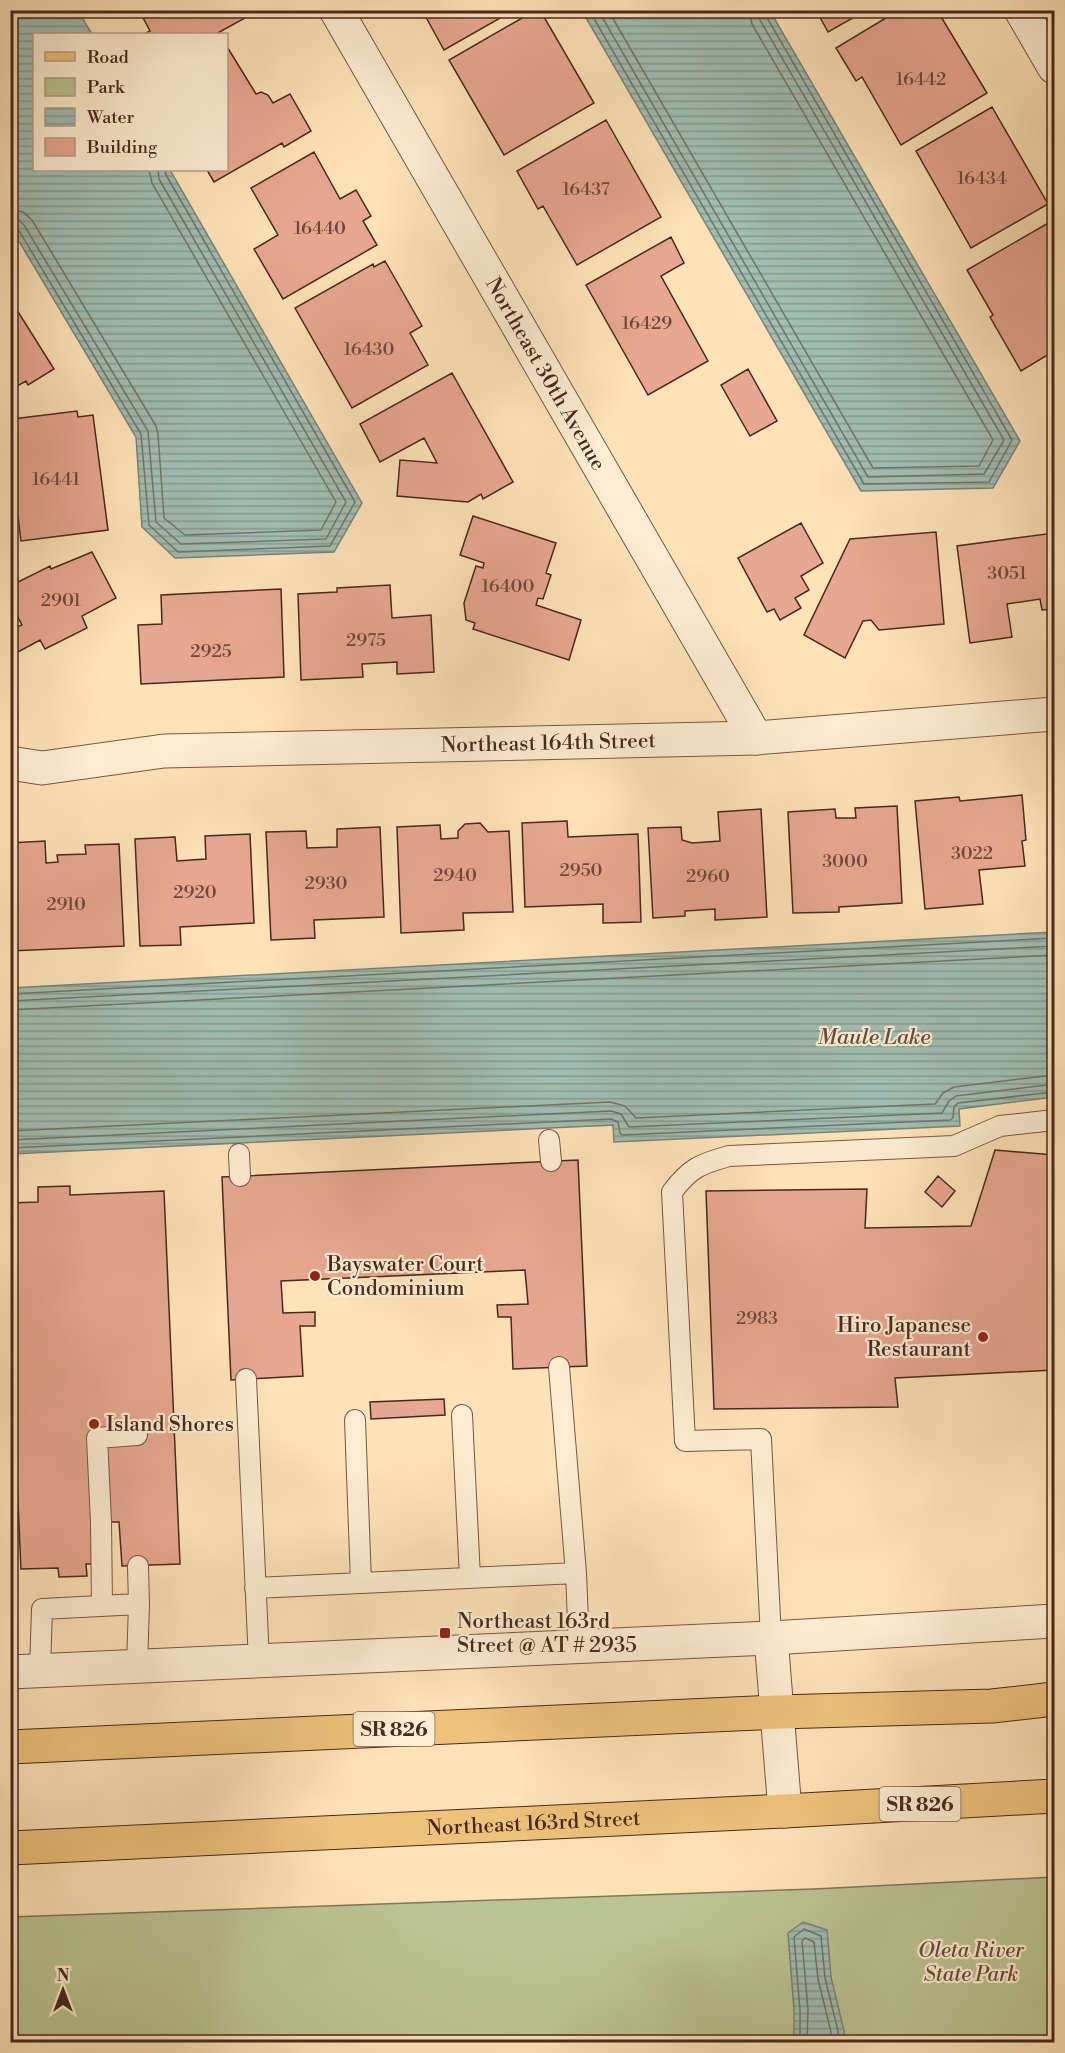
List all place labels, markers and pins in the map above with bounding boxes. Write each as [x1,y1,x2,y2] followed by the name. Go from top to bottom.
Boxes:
[326,1252,484,1302] place label: Bayswater Court Condominium
[308,1269,322,1283] marker: Bayswater Court Condominium
[837,1313,972,1363] place label: Hiro Japanese Restaurant
[976,1330,990,1344] marker: Hiro Japanese Restaurant
[106,1412,234,1438] place label: Island Shores
[87,1417,101,1431] marker: Island Shores
[457,1609,637,1659] place label: Northeast 163rd Street @ AT # 2935
[438,1626,452,1640] marker: Northeast 163rd Street @ AT # 2935

